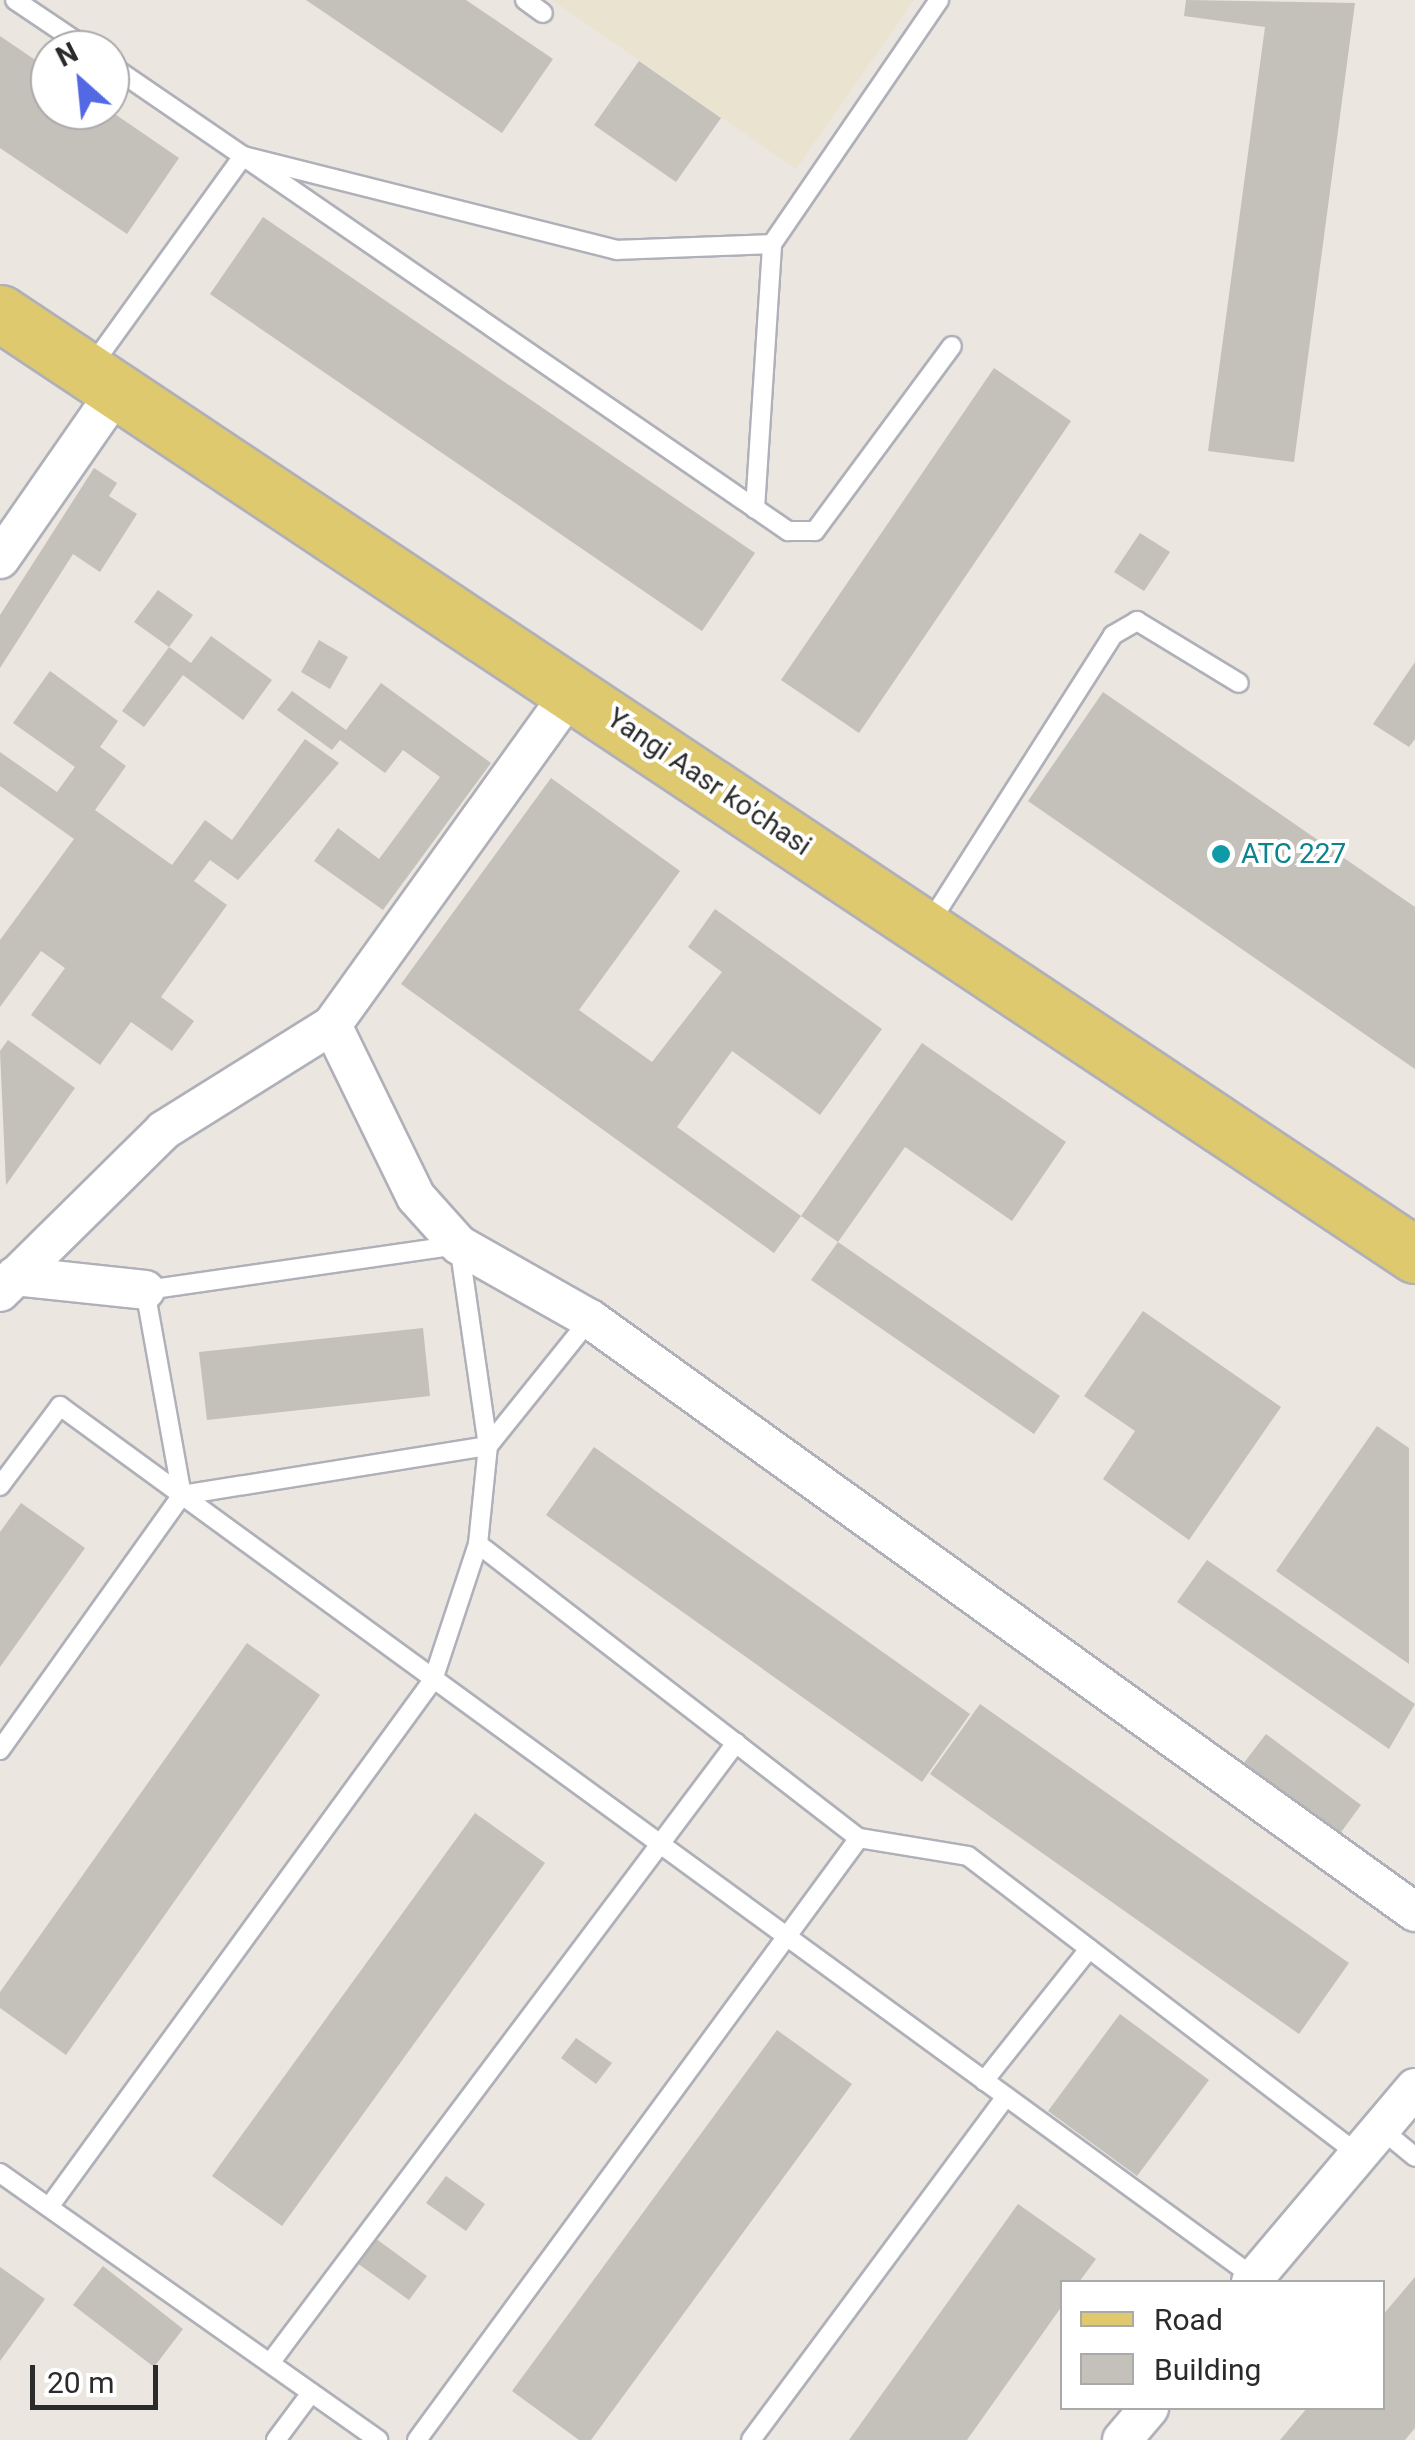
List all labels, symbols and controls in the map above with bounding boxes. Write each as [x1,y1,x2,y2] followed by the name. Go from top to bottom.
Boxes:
[30,30,130,130] north arrow
[51,35,83,74] text: N
[600,701,818,863] street label: Yangi Aasr ko'chasi
[1241,837,1346,871] place label: АТС 227
[1210,843,1232,865] marker: АТС 227
[1060,2280,1385,2410] legend
[1154,2302,1223,2337] text: Road
[35,2345,162,2407] scale bar
[1154,2352,1261,2387] text: Building
[47,2365,114,2400] text: 20 m

